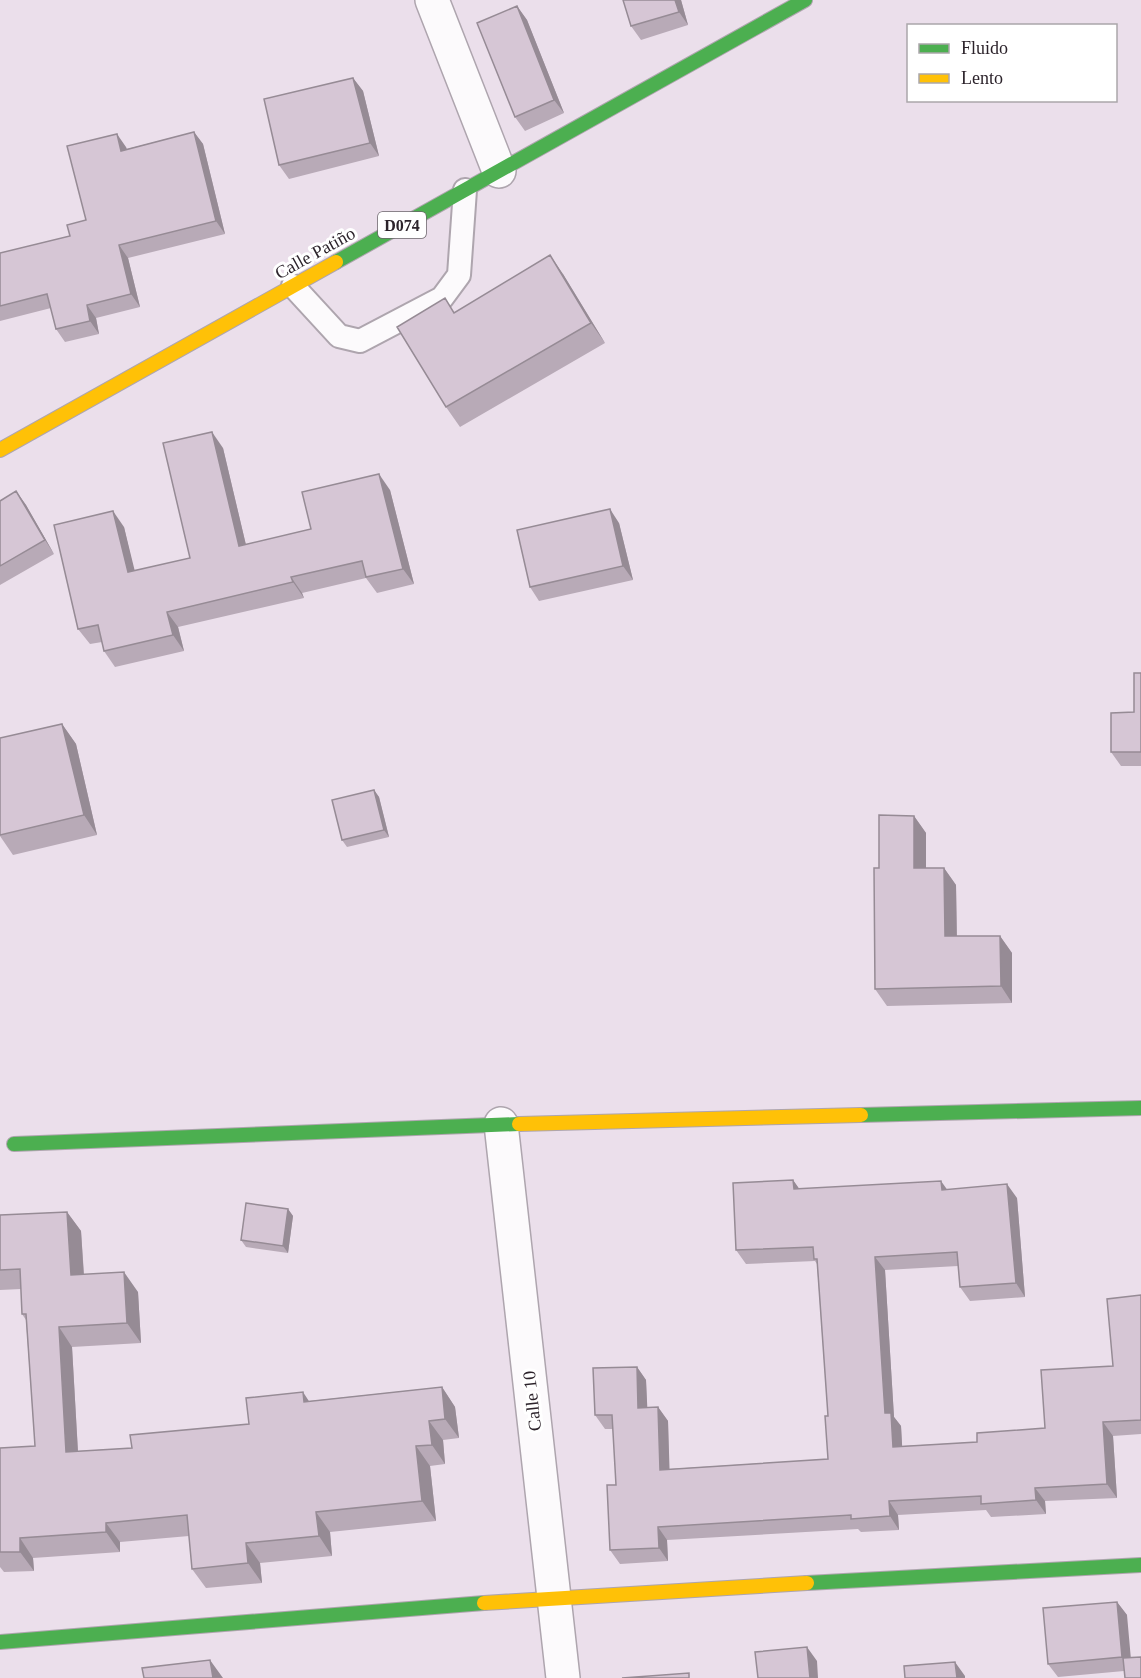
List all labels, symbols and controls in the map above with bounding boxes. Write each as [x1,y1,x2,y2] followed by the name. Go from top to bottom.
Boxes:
[907,24,1117,102] legend
[961,38,1008,58] text: Fluido
[961,68,1003,88] text: Lento
[378,212,426,238] road number: D074
[271,223,359,283] street label: Calle Patiño
[519,1370,545,1432] street label: Calle 10

